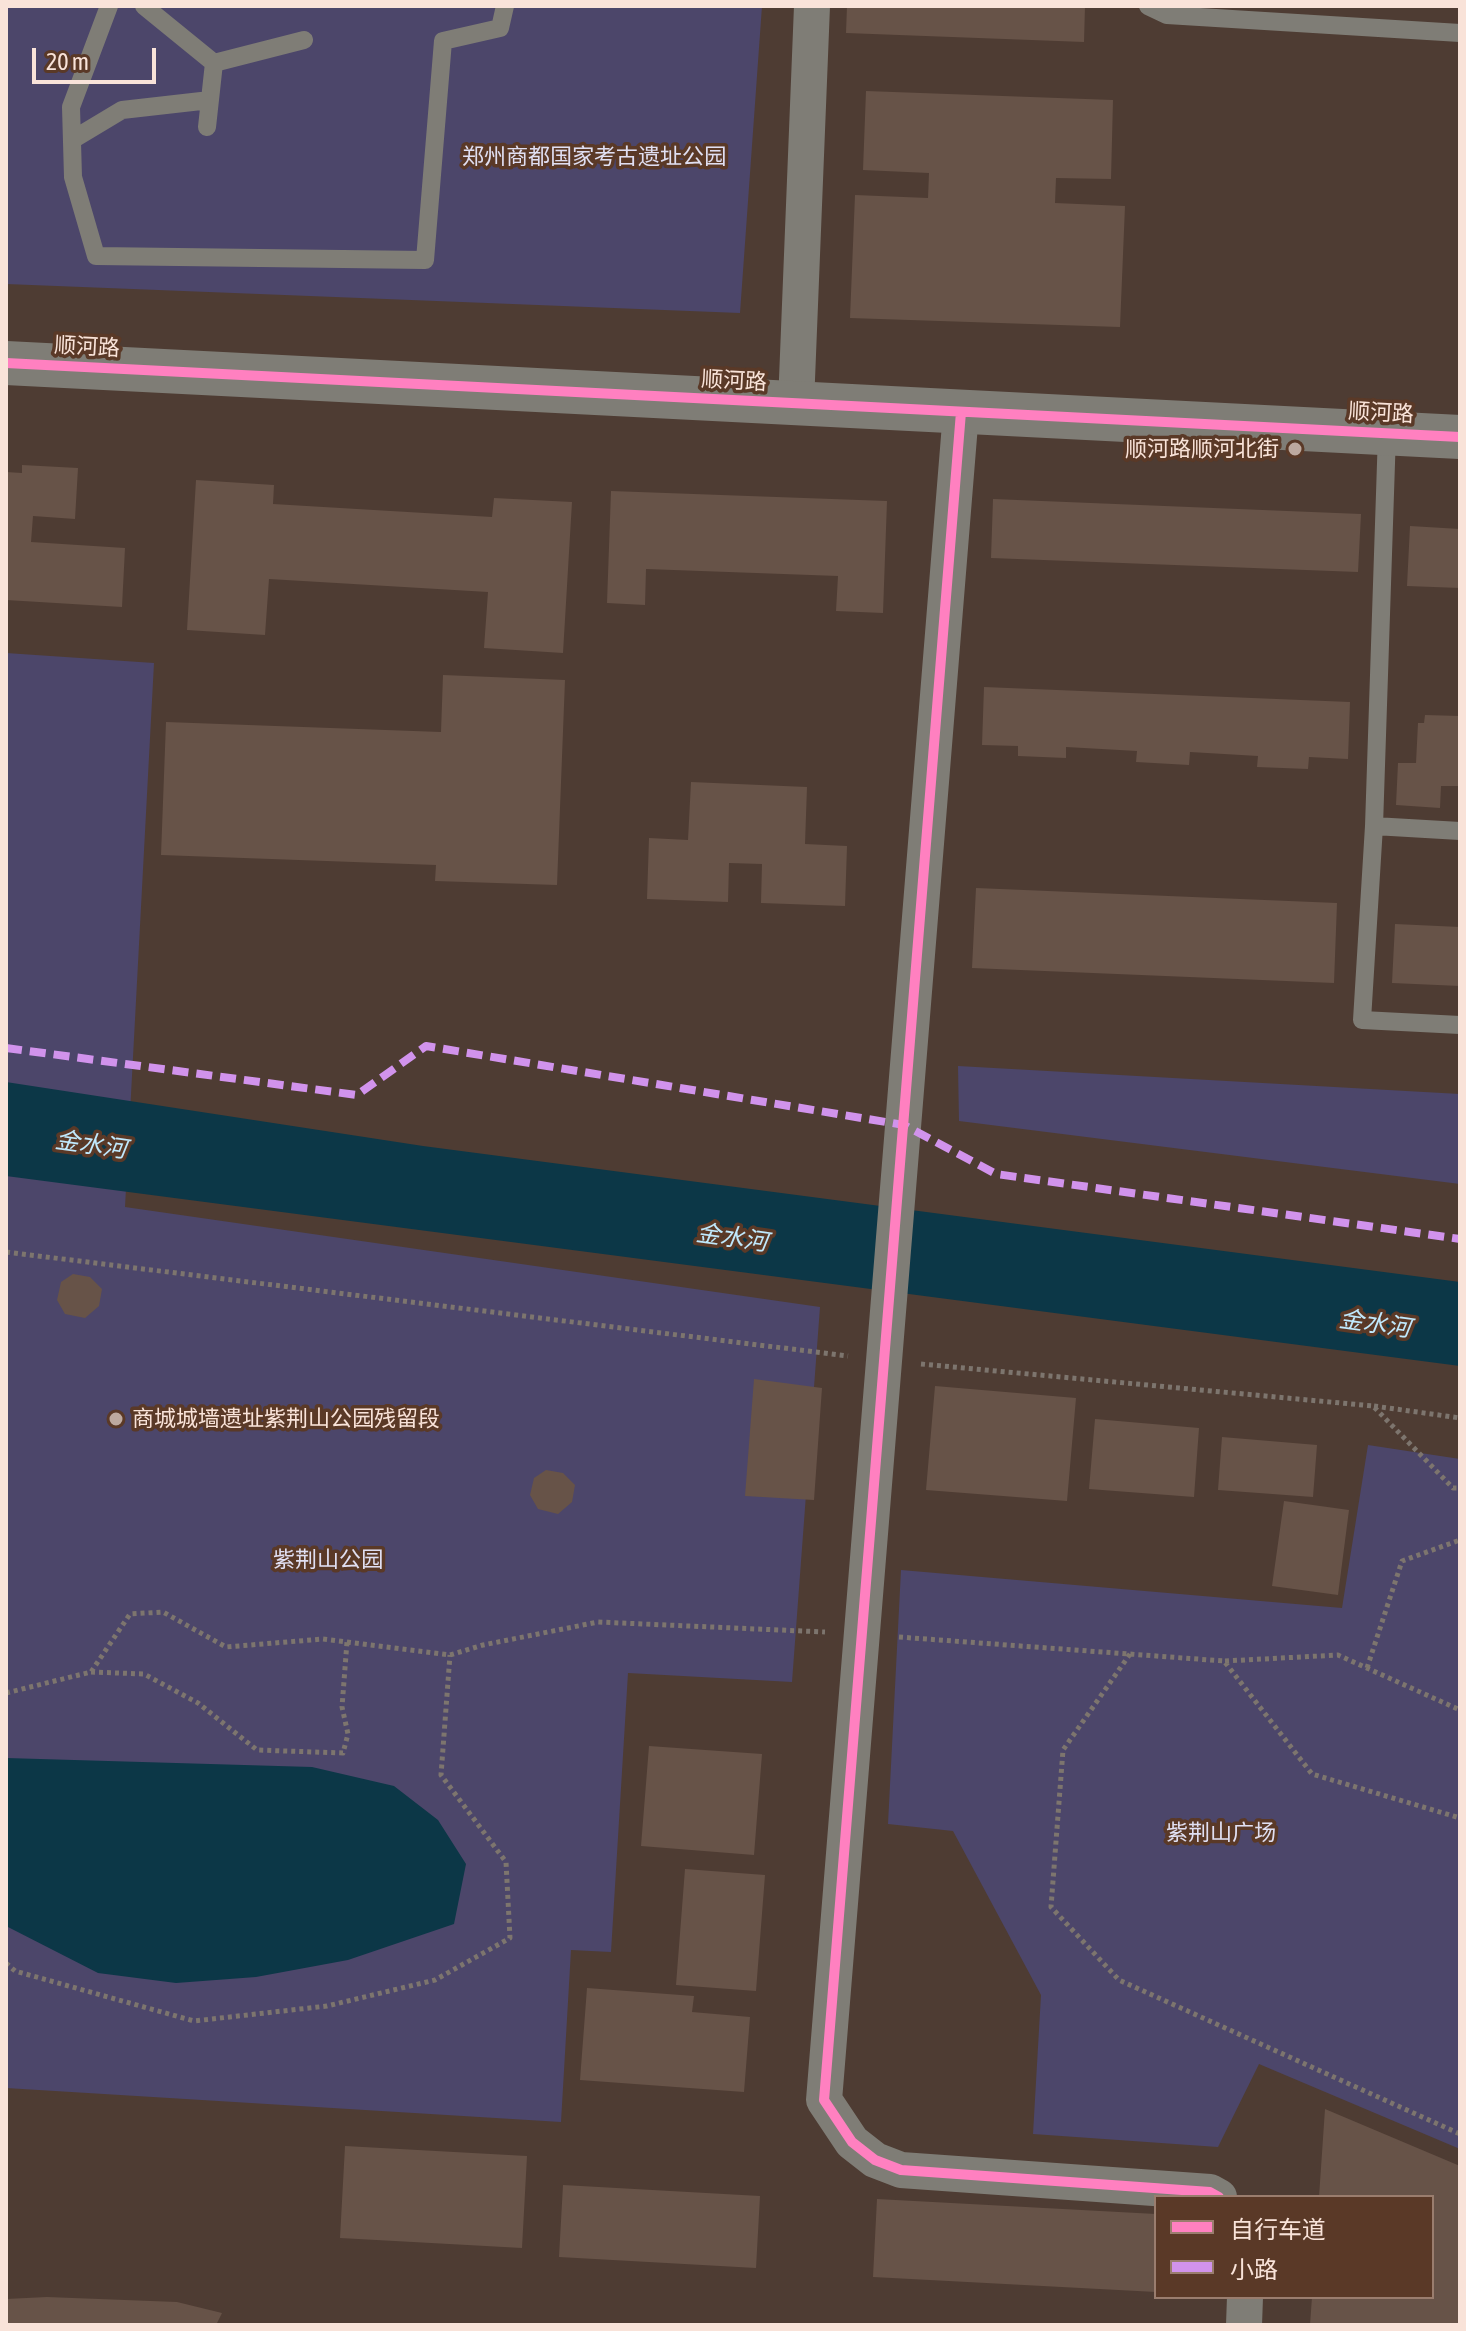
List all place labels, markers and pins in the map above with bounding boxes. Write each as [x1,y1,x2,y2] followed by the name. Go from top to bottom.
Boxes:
[1125,436,1279,462] place label: 顺河路顺河北街
[1286,440,1304,458] marker: 顺河路顺河北街
[132,1406,440,1432] place label: 商城城墙遗址紫荆山公园残留段
[107,1410,125,1428] marker: 商城城墙遗址紫荆山公园残留段

